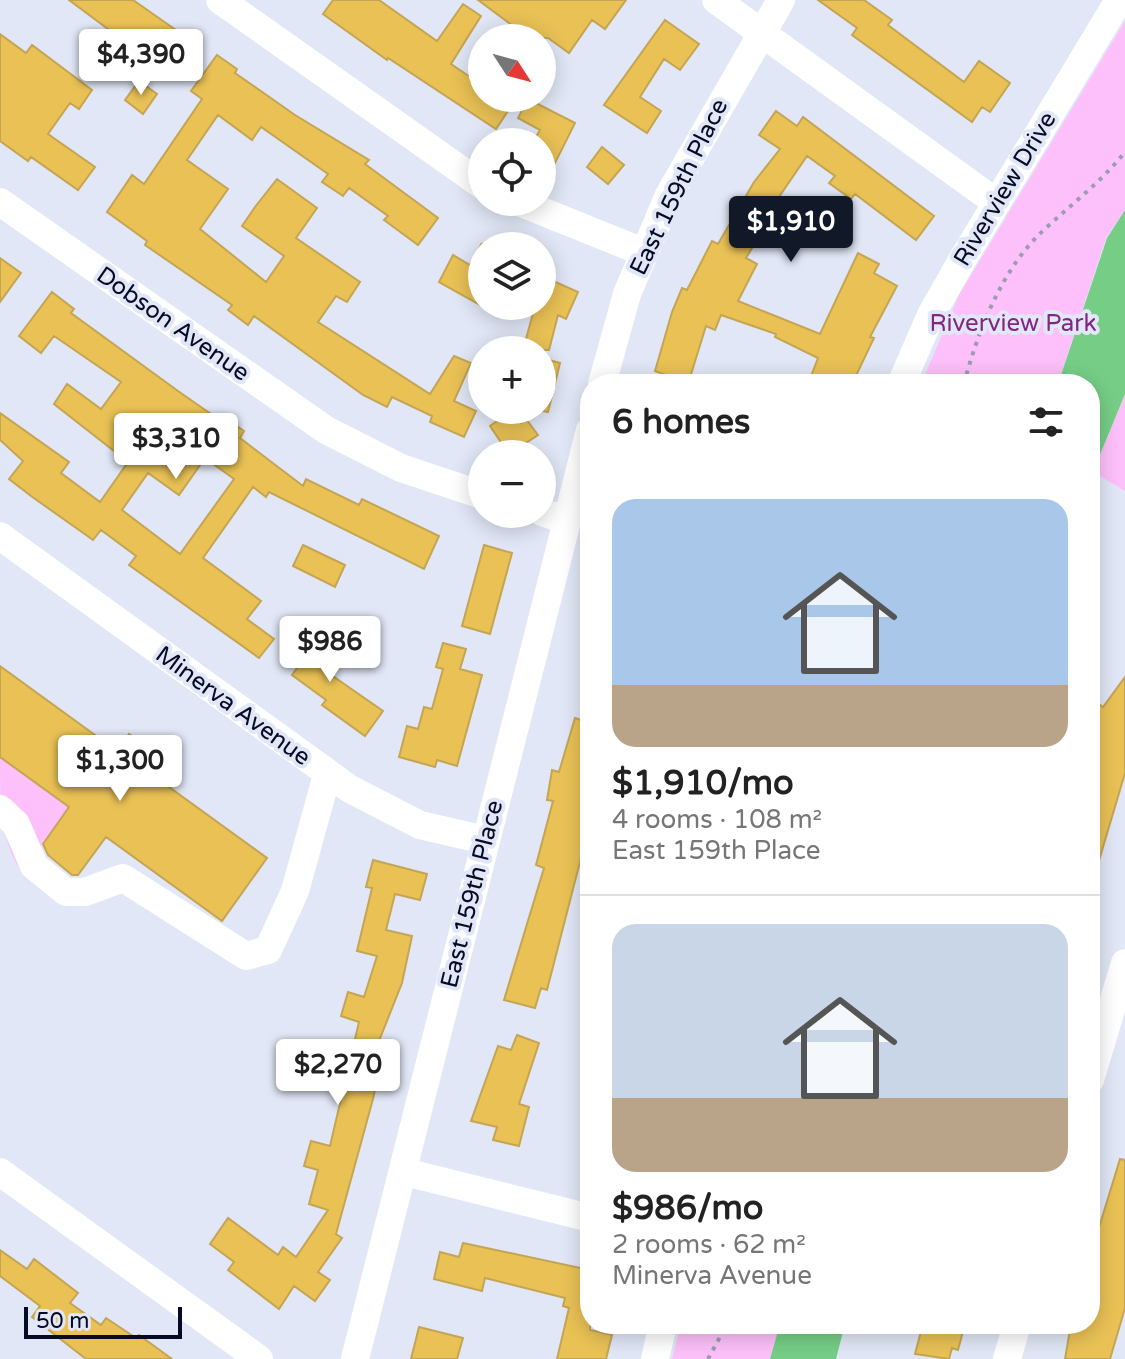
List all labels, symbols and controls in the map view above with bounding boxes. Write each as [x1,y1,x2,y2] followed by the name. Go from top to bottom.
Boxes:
[468,24,556,112] north arrow
[468,24,556,528] map controls
[76,29,206,97] pin: $4,390
[97,39,185,70] text: $4,390
[624,94,734,280] street label: East 159th Place
[948,107,1062,271] street label: Riverview Drive
[468,128,556,216] button: locate
[726,196,856,264] pin: $1,910
[747,206,835,237] text: $1,910
[468,232,556,320] button: layers
[91,260,255,388] street label: Dobson Avenue
[929,309,1097,338] park label: Riverview Park
[468,336,556,424] button: +
[1024,400,1068,444] icon: filters
[612,402,750,443] text: 6 homes
[111,413,241,481] pin: $3,310
[132,423,220,454] text: $3,310
[468,440,556,528] button: −
[768,551,912,695] icon: home
[283,616,377,684] pin: $986
[297,626,363,657] text: $986
[150,640,316,772] street label: Minerva Avenue
[55,735,185,803] pin: $1,300
[76,745,164,776] text: $1,300
[612,763,794,804] text: $1,910/mo
[435,797,509,991] street label: East 159th Place
[612,804,822,835] text: 4 rooms · 108 m²
[612,835,820,866] text: East 159th Place
[768,976,912,1120] icon: home
[273,1039,403,1107] pin: $2,270
[294,1049,382,1080] text: $2,270
[612,1188,763,1229] text: $986/mo
[612,1229,806,1260] text: 2 rooms · 62 m²
[612,1260,812,1291] text: Minerva Avenue
[24,1303,182,1339] scale bar
[36,1308,90,1334] text: 50 m

